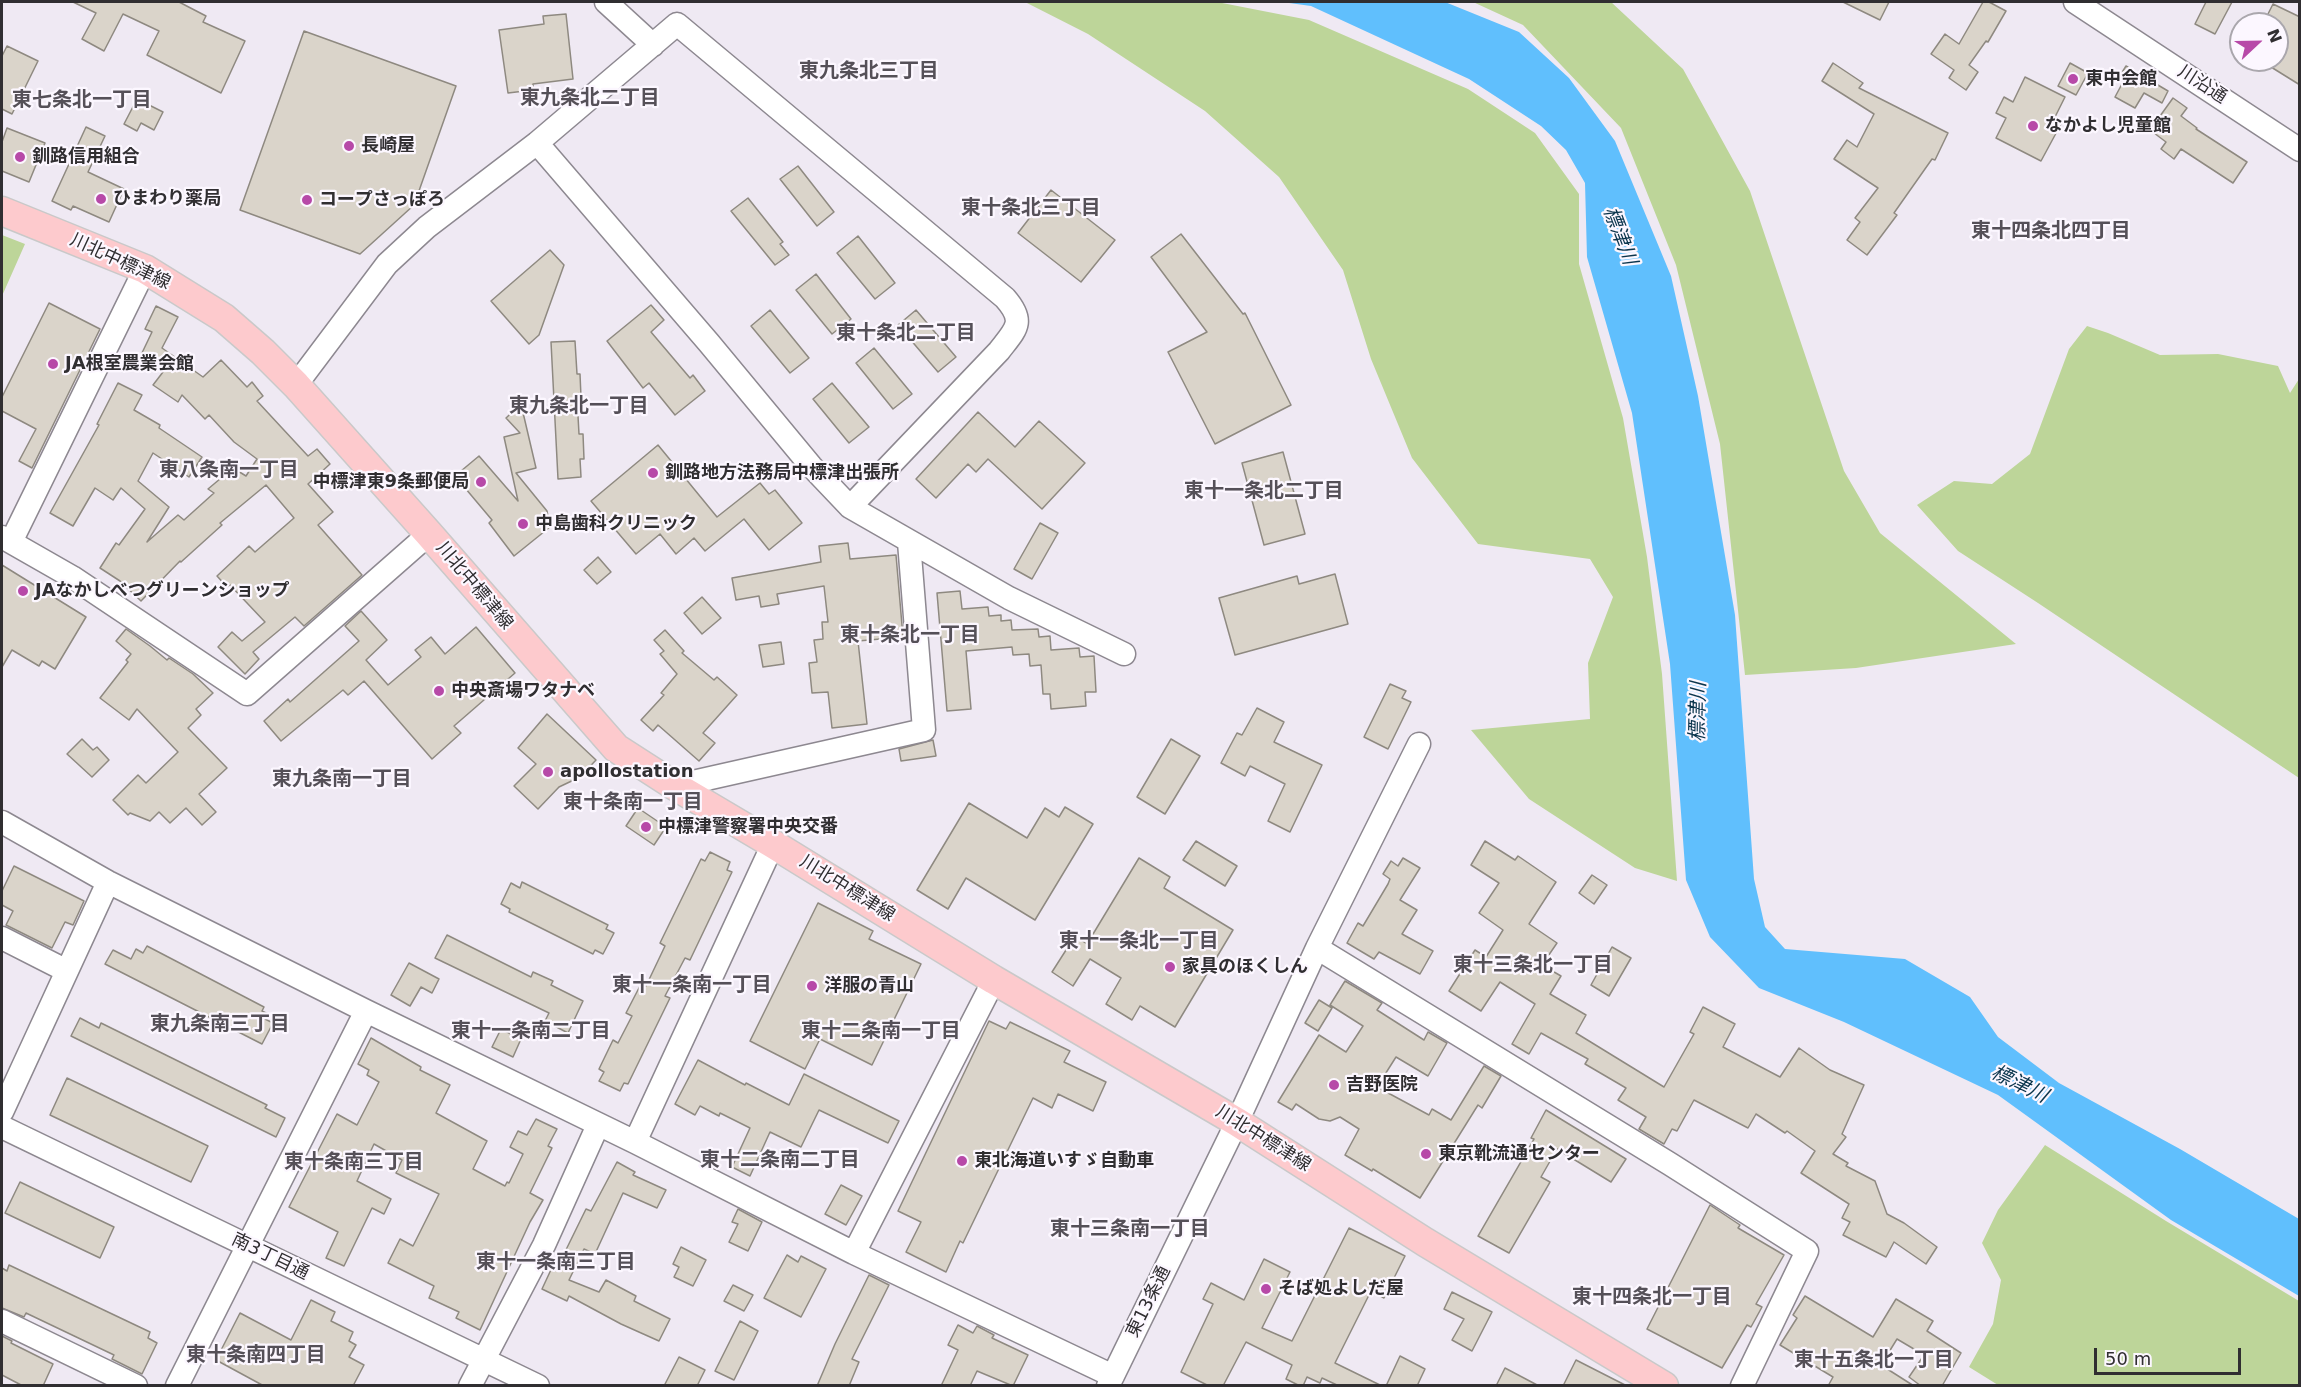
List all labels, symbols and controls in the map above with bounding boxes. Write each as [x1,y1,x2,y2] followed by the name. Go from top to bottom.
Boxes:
[2229,12,2289,72] north arrow
[2263,26,2286,46] text: N
[799,60,939,84] district label: 東九条北三丁目
[2173,61,2231,109] street label: 川沿通
[2085,68,2157,90] place label: 東中会館
[2066,72,2080,86] marker: 東中会館
[520,87,660,111] district label: 東九条北二丁目
[12,89,152,113] district label: 東七条北一丁目
[2045,115,2171,137] place label: なかよし児童館
[2026,119,2040,133] marker: なかよし児童館
[361,135,415,157] place label: 長崎屋
[342,139,356,153] marker: 長崎屋
[32,146,140,168] place label: 釧路信用組合
[13,150,27,164] marker: 釧路信用組合
[113,188,221,210] place label: ひまわり薬局
[319,189,445,211] place label: コープさっぽろ
[94,192,108,206] marker: ひまわり薬局
[300,193,314,207] marker: コープさっぽろ
[961,197,1101,221] district label: 東十条北三丁目
[1597,204,1641,268] water label: 標津川
[1971,220,2131,244] district label: 東十四条北四丁目
[66,229,174,295] street label: 川北中標津線
[836,322,976,346] district label: 東十条北二丁目
[65,353,194,375] place label: JA根室農業会館
[46,357,60,371] marker: JA根室農業会館
[509,395,649,419] district label: 東九条北一丁目
[159,459,299,483] district label: 東八条南一丁目
[665,462,899,484] place label: 釧路地方法務局中標津出張所
[646,466,660,480] marker: 釧路地方法務局中標津出張所
[312,471,469,493] place label: 中標津東9条郵便局
[474,475,488,489] marker: 中標津東9条郵便局
[1184,480,1344,504] district label: 東十一条北二丁目
[535,513,697,535] place label: 中島歯科クリニック
[516,517,530,531] marker: 中島歯科クリニック
[431,538,517,634] street label: 川北中標津線
[35,580,290,602] place label: JAなかしべつグリーンショップ
[16,584,30,598] marker: JAなかしべつグリーンショップ
[840,624,980,648] district label: 東十条北一丁目
[451,680,595,702] place label: 中央斎場ワタナベ
[1686,682,1712,742] water label: 標津川
[432,684,446,698] marker: 中央斎場ワタナベ
[560,761,694,783] place label: apollostation
[541,765,555,779] marker: apollostation
[272,768,412,792] district label: 東九条南一丁目
[563,791,703,815] district label: 東十条南一丁目
[658,816,838,838] place label: 中標津警察署中央交番
[639,820,653,834] marker: 中標津警察署中央交番
[795,851,899,927] street label: 川北中標津線
[1059,930,1219,954] district label: 東十一条北一丁目
[1453,954,1613,978] district label: 東十三条北一丁目
[1182,956,1308,978] place label: 家具のほくしん
[1163,960,1177,974] marker: 家具のほくしん
[612,974,772,998] district label: 東十一条南一丁目
[824,975,914,997] place label: 洋服の青山
[805,979,819,993] marker: 洋服の青山
[150,1013,290,1037] district label: 東九条南三丁目
[451,1020,611,1044] district label: 東十一条南二丁目
[801,1020,961,1044] district label: 東十二条南一丁目
[1987,1061,2051,1109] water label: 標津川
[1346,1074,1418,1096] place label: 吉野医院
[1327,1078,1341,1092] marker: 吉野医院
[1211,1101,1315,1177] street label: 川北中標津線
[1438,1143,1600,1165] place label: 東京靴流通センター
[1419,1147,1433,1161] marker: 東京靴流通センター
[700,1149,860,1173] district label: 東十二条南二丁目
[974,1150,1154,1172] place label: 東北海道いすゞ自動車
[284,1151,424,1175] district label: 東十条南三丁目
[955,1154,969,1168] marker: 東北海道いすゞ自動車
[1050,1218,1210,1242] district label: 東十三条南一丁目
[228,1229,312,1285] street label: 南3丁目通
[476,1251,636,1275] district label: 東十一条南三丁目
[1122,1263,1176,1341] street label: 東13条通
[1278,1278,1404,1300] place label: そば処よしだ屋
[1259,1282,1273,1296] marker: そば処よしだ屋
[1572,1286,1732,1310] district label: 東十四条北一丁目
[2097,1336,2244,1374] scale bar
[186,1344,326,1368] district label: 東十条南四丁目
[2105,1348,2151,1369] text: 50 m
[1794,1349,1954,1373] district label: 東十五条北一丁目

